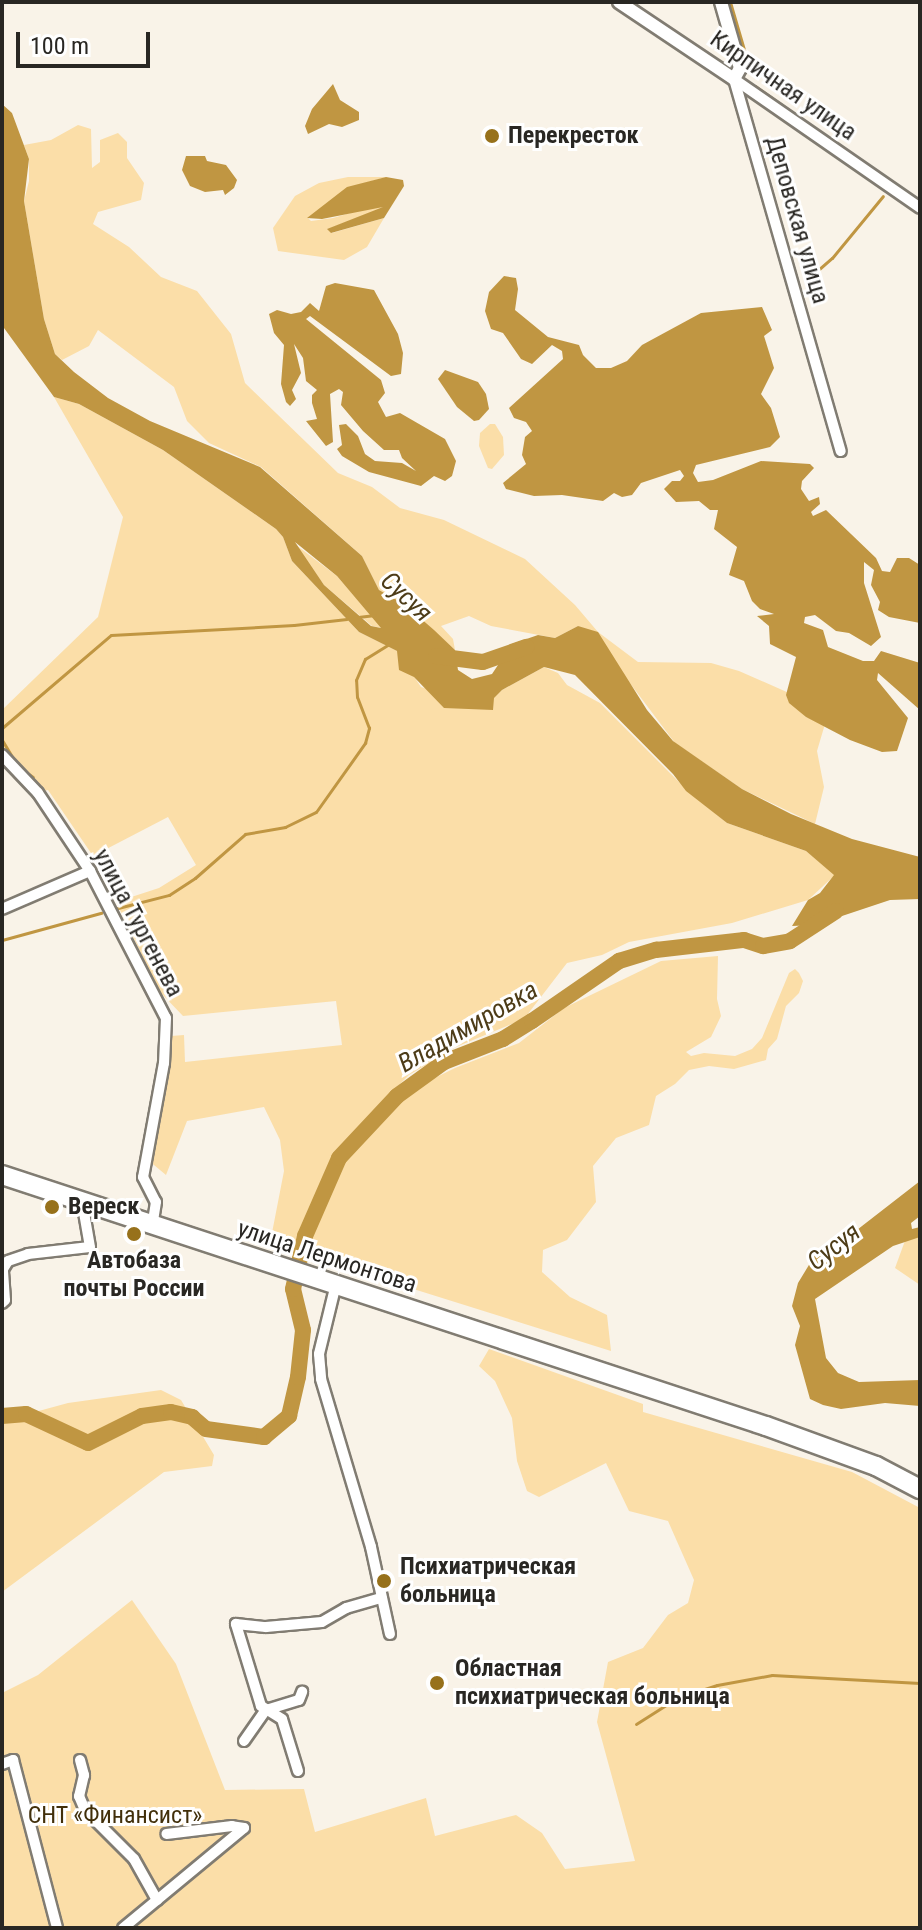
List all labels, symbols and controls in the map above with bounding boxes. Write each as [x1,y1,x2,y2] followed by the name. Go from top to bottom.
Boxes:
[20,16,154,66] scale bar
[704,25,862,147] street label: Кирпичная улица
[30,32,89,60] text: 100 m
[508,122,639,150] place label: Перекресток
[483,127,501,145] marker: Перекресток
[759,133,835,307] street label: Деповская улица
[374,565,438,629] water label: Сусуя
[87,844,189,1002] street label: улица Тургенева
[393,974,543,1080] water label: Владимировка
[68,1193,139,1221] place label: Вереск
[43,1198,61,1216] marker: Вереск
[234,1214,420,1300] street label: улица Лермонтова
[801,1217,867,1277] water label: Сусуя
[125,1225,143,1243] marker: Автобаза почты России
[63,1247,205,1303] place label: Автобаза почты России
[400,1553,576,1609] place label: Психиатрическая больница
[375,1572,393,1590] marker: Психиатрическая больница
[455,1655,730,1711] place label: Областная психиатрическая больница
[426,1672,448,1694] marker: Областная психиатрическая больница
[27,1802,203,1830] park label: СНТ «Финансист»

